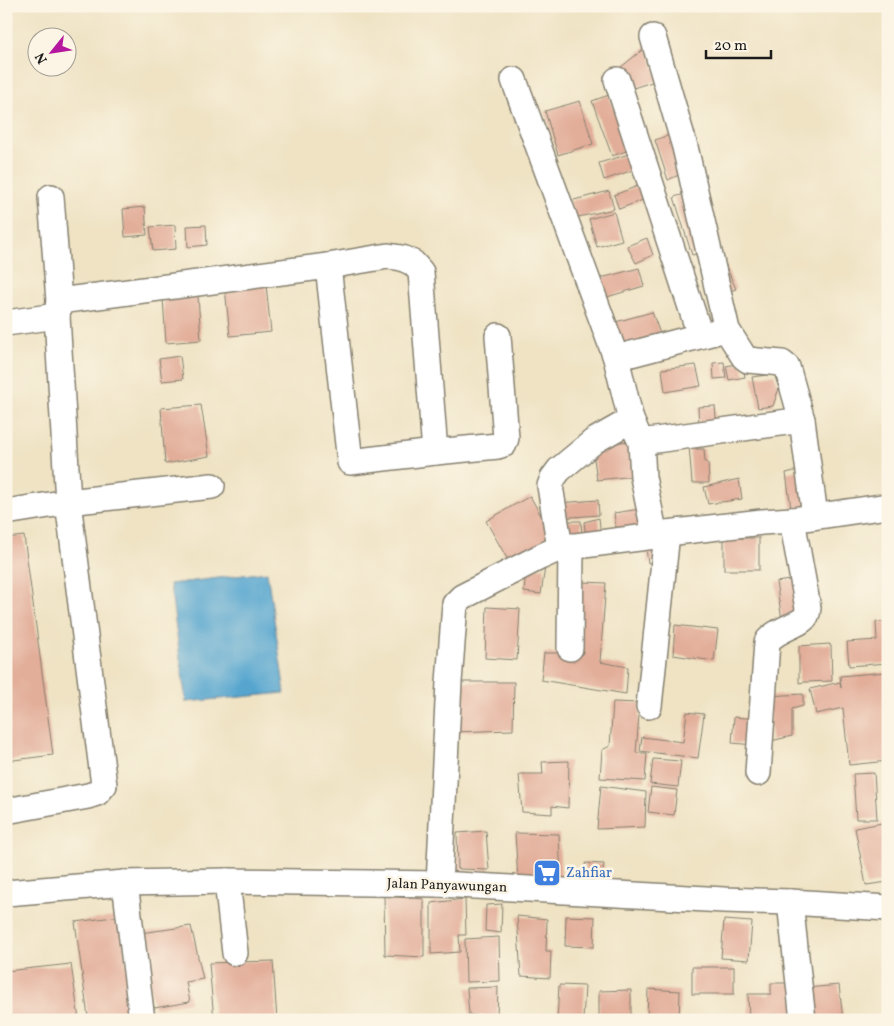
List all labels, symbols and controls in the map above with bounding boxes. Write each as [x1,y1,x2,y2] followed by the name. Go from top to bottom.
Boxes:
[28,28,78,78] north arrow
[706,28,772,60] scale bar
[714,36,747,57] text: 20 m
[31,49,53,67] text: N
[532,858,562,888] supermarket icon: Zahfiar
[566,864,612,883] place label: Zahfiar
[386,874,508,898] street label: Jalan Panyawungan

